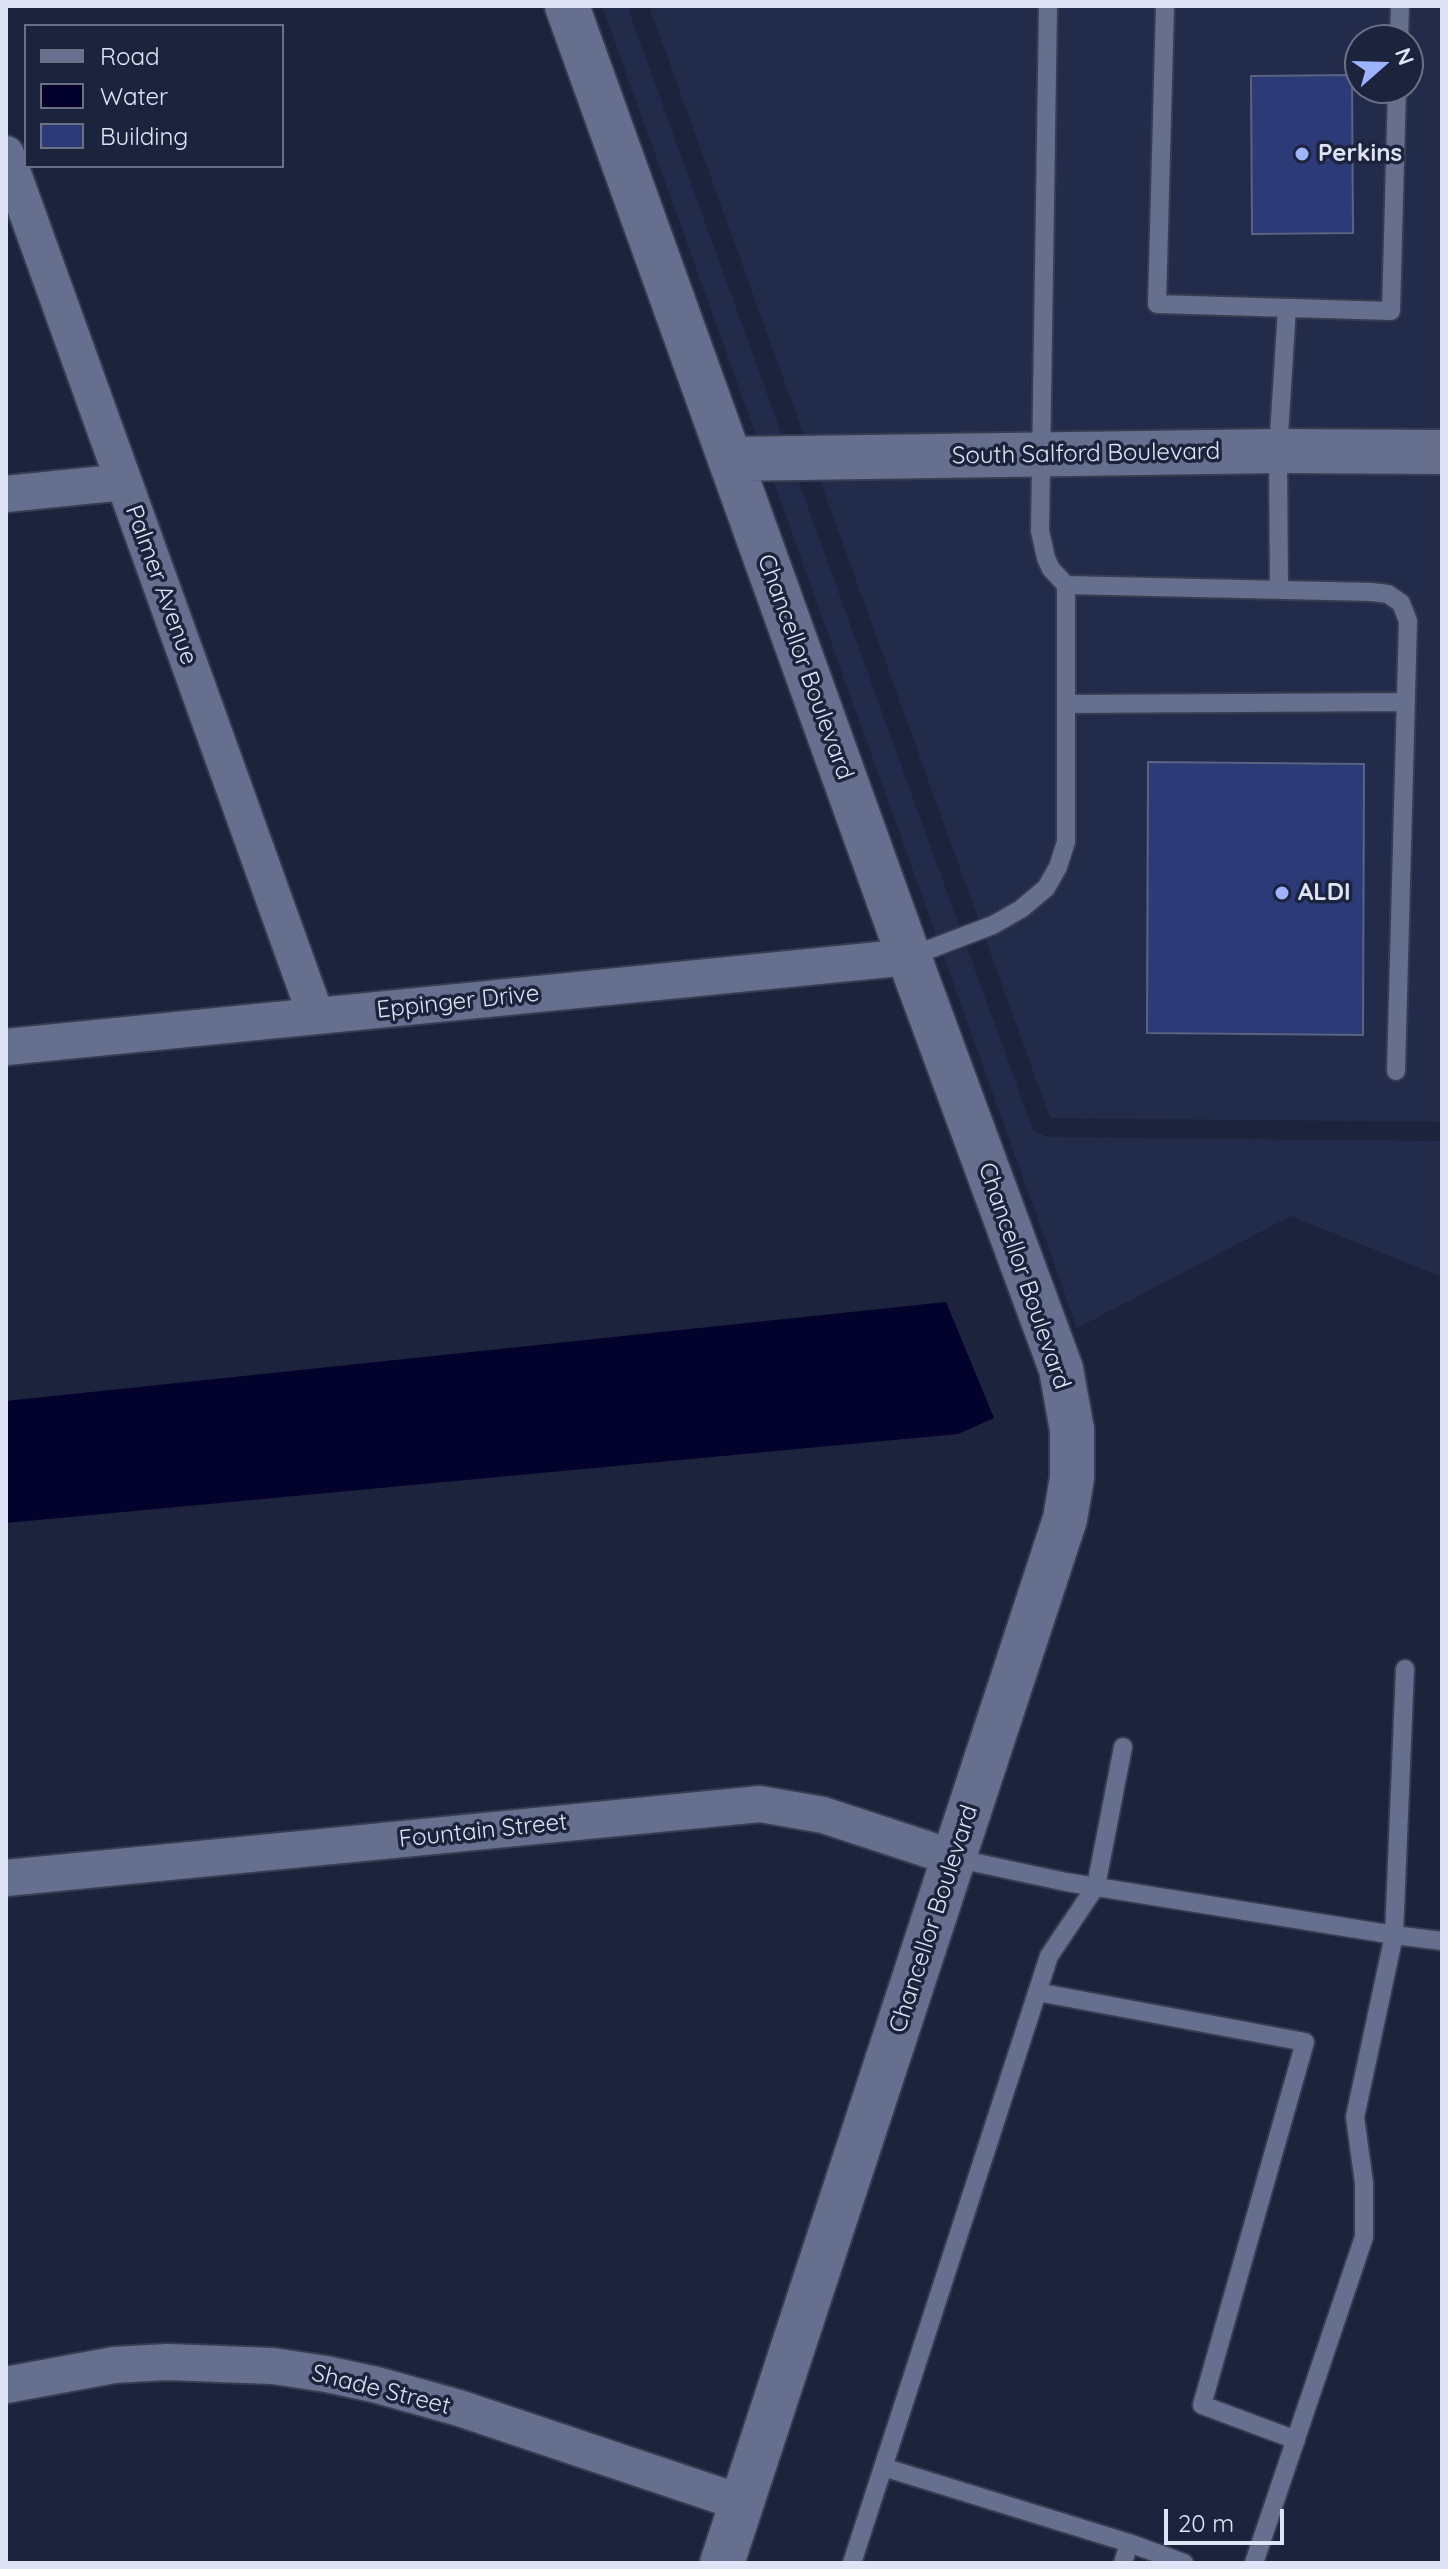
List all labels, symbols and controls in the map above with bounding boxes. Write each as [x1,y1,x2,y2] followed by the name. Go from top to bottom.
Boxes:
[24,24,284,168] legend
[1344,24,1424,104] north arrow
[100,41,160,71] text: Road
[1389,44,1421,69] text: N
[100,81,168,111] text: Water
[100,121,188,151] text: Building
[1318,140,1402,168] place label: Perkins
[1293,145,1311,163] marker: Perkins
[952,437,1220,471] street label: South Salford Boulevard
[119,501,203,669] street label: Palmer Avenue
[751,550,859,784] street label: Chancellor Boulevard
[1298,879,1351,907] place label: ALDI
[1273,884,1291,902] marker: ALDI
[375,979,541,1025] street label: Eppinger Drive
[972,1159,1076,1393] street label: Chancellor Boulevard
[884,1802,984,2036] street label: Chancellor Boulevard
[397,1808,569,1854] street label: Fountain Street
[309,2359,453,2421] street label: Shade Street
[1168,2493,1288,2543] scale bar
[1178,2508,1234,2538] text: 20 m

